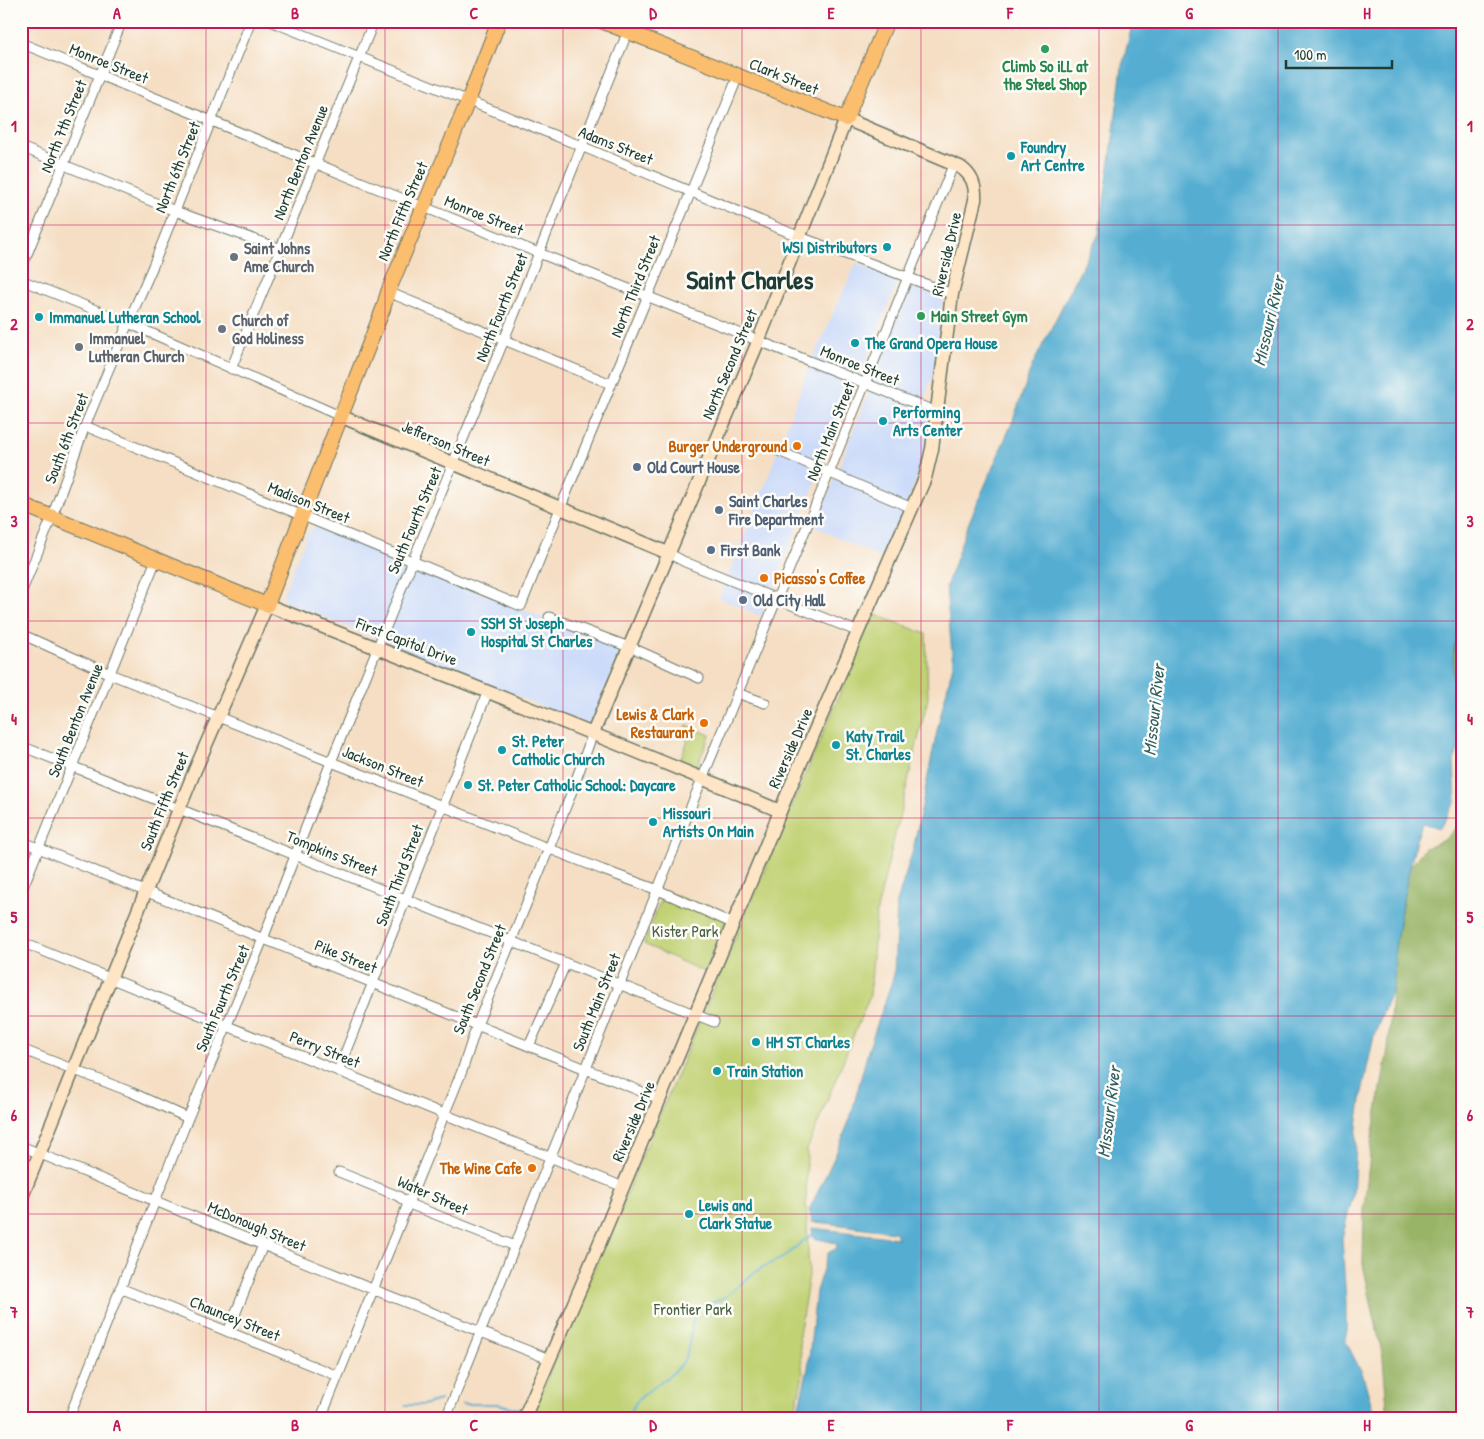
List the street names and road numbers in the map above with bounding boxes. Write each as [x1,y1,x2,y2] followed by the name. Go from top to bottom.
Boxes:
[66,37,152,89] street label: Monroe Street
[746,52,822,100] street label: Clark Street
[34,76,92,176] street label: North 7th Street
[267,101,333,223] street label: North Benton Avenue
[149,118,205,216] street label: North 6th Street
[576,120,657,170] street label: Adams Street
[371,158,433,264] street label: North Fifth Street
[441,189,527,241] street label: Monroe Street
[926,209,967,298] street label: Riverside Drive
[605,231,666,340] street label: North Third Street
[469,249,533,365] street label: North Fourth Street
[696,305,762,423] street label: North Second Street
[817,339,903,391] street label: Monroe Street
[800,378,860,484] street label: North Main Street
[39,389,94,487] street label: South 6th Street
[398,415,494,472] street label: Jefferson Street
[382,463,447,577] street label: South Fourth Street
[265,476,354,529] street label: Madison Street
[352,611,461,671] street label: First Capitol Drive
[42,659,108,780] street label: South Benton Avenue
[762,704,818,792] street label: Riverside Drive
[339,740,427,792] street label: Jackson Street
[134,748,194,854] street label: South Fifth Street
[370,821,429,929] street label: South Third Street
[283,825,381,881] street label: Tompkins Street
[447,920,511,1037] street label: South Second Street
[312,934,381,979] street label: Pike Street
[190,941,255,1055] street label: South Fourth Street
[566,949,626,1054] street label: South Main Street
[287,1025,364,1073] street label: Perry Street
[606,1077,660,1165] street label: Riverside Drive
[394,1170,472,1221] street label: Water Street
[205,1195,310,1257] street label: McDonough Street
[187,1290,284,1346] street label: Chauncey Street

